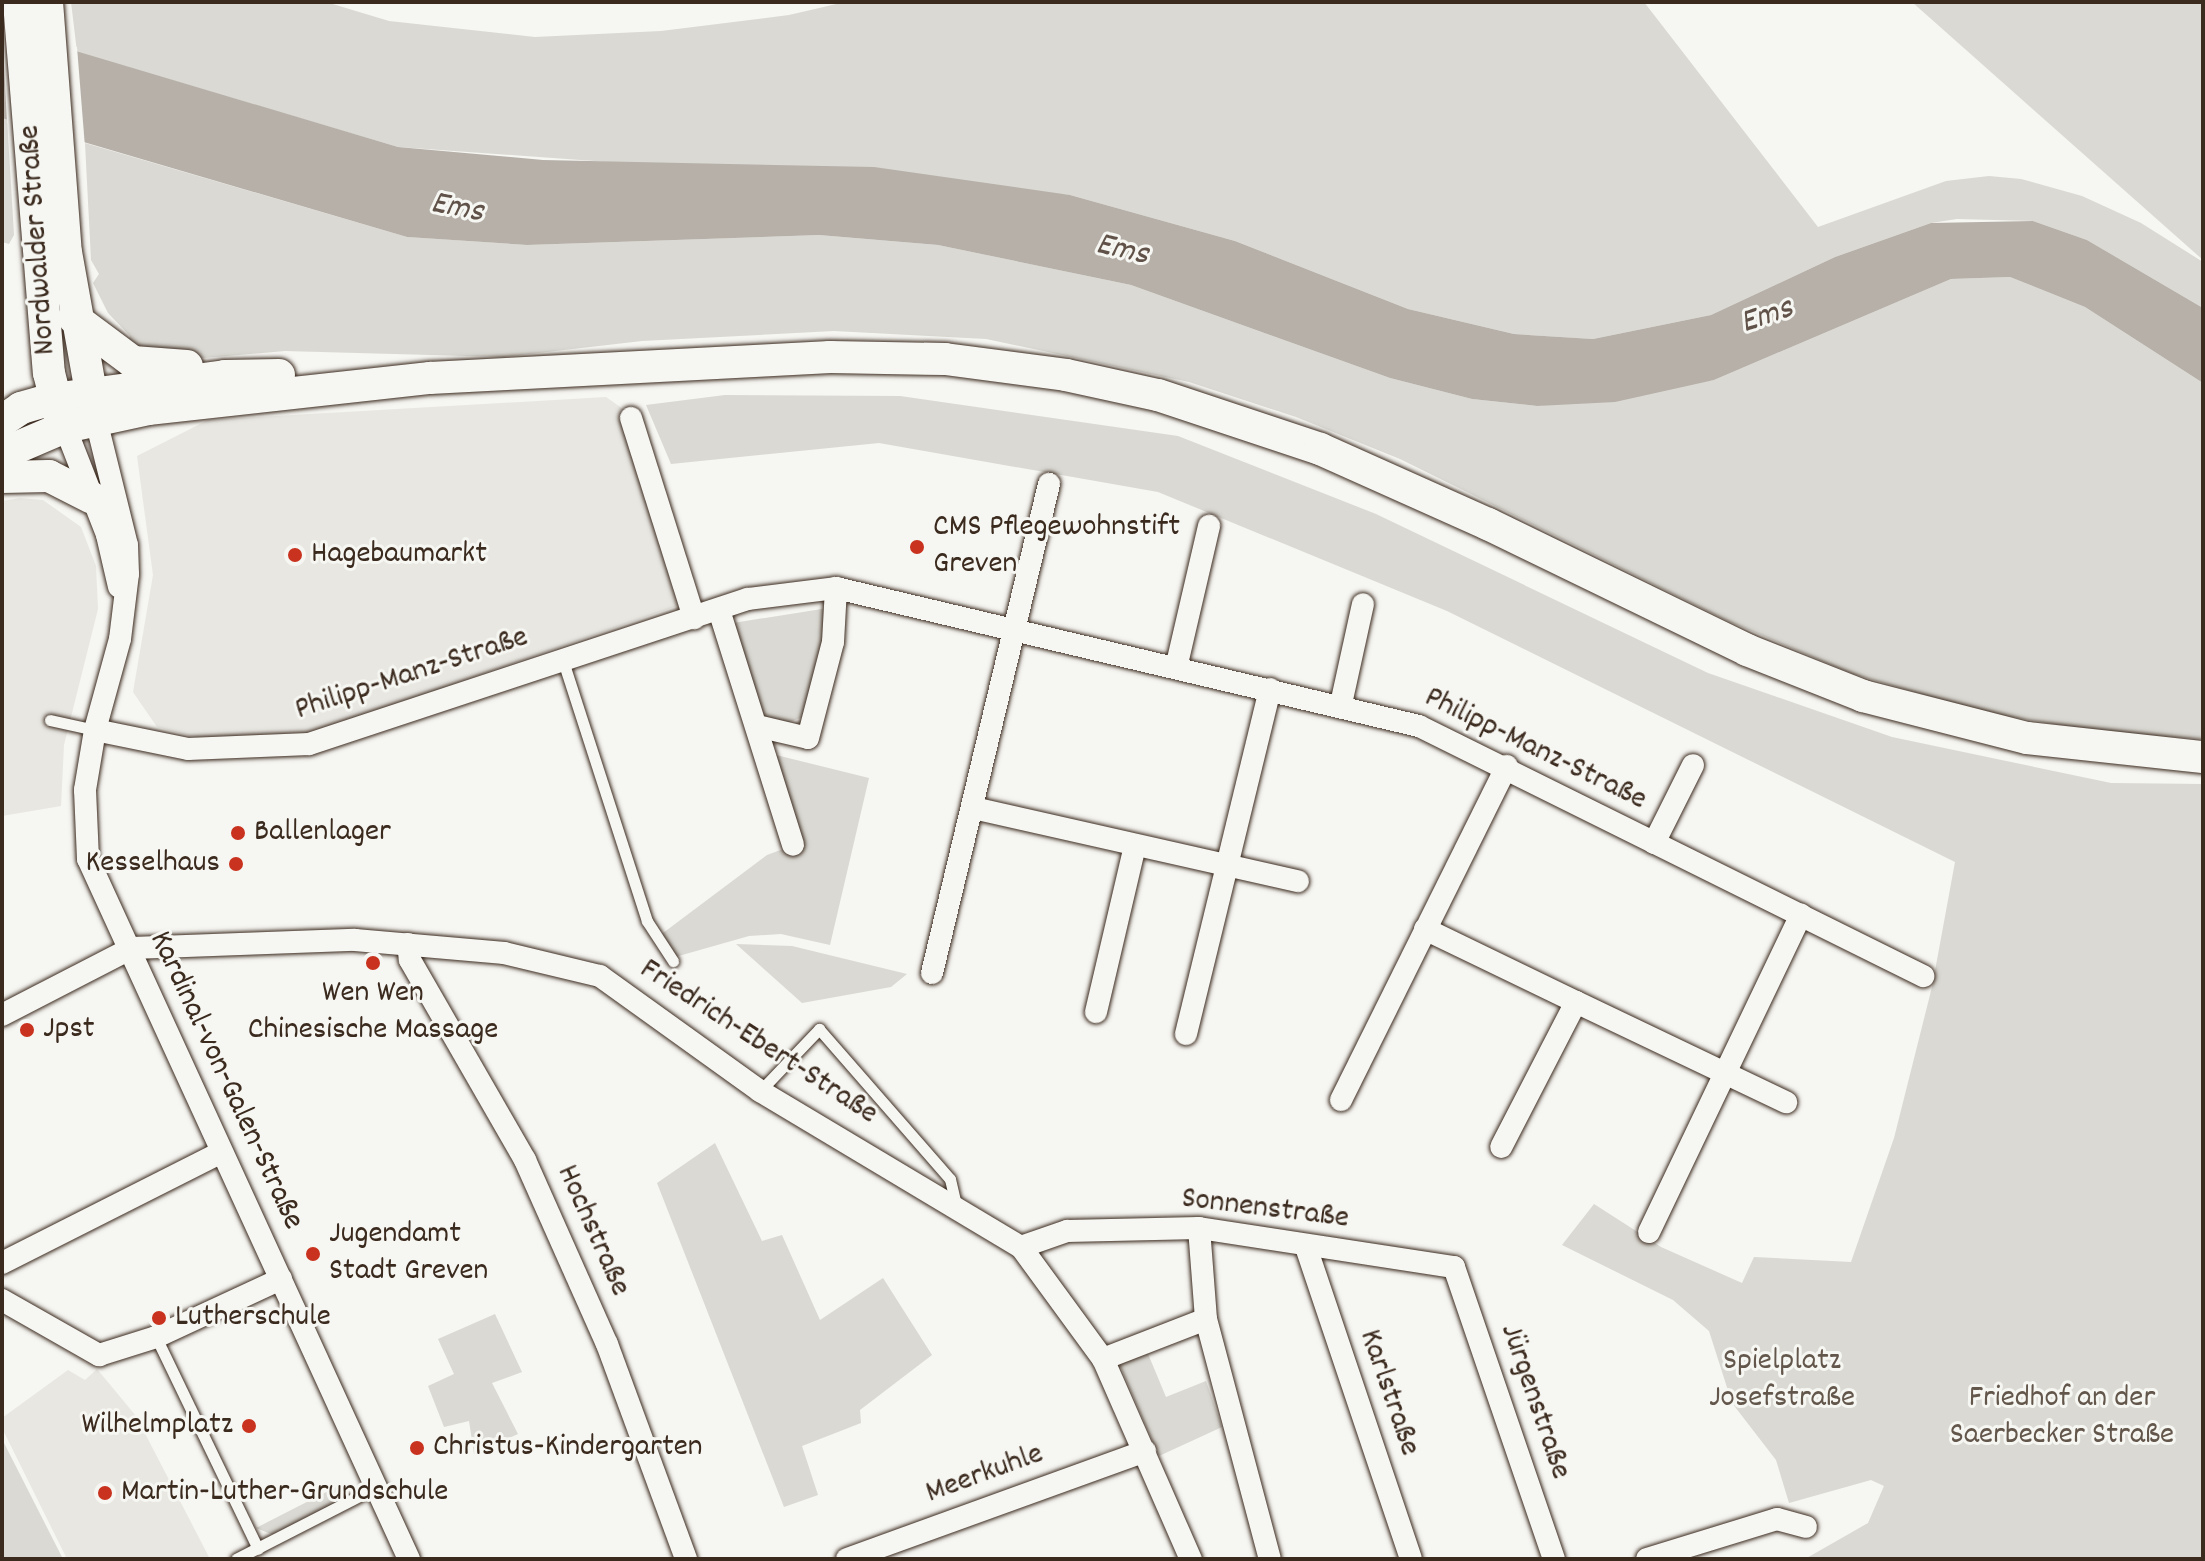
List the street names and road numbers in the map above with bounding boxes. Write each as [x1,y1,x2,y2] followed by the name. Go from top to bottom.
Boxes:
[12,124,66,356] street label: Nordwalder Straße
[291,619,533,731] street label: Philipp-Manz-Straße
[1418,680,1652,820] street label: Philipp-Manz-Straße
[139,926,311,1236] street label: Kardinal-von-Galen-Straße
[632,952,884,1134] street label: Friedrich-Ebert-Straße
[546,1159,638,1303] street label: Hochstraße
[1179,1181,1351,1239] street label: Sonnenstraße
[1490,1319,1578,1485] street label: Jürgenstraße
[1349,1325,1427,1461] street label: Karlstraße
[921,1436,1049,1514] street label: Meerkuhle

